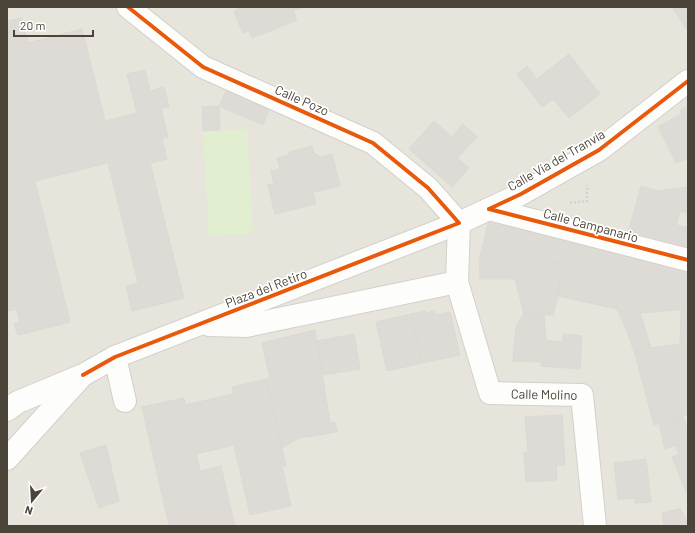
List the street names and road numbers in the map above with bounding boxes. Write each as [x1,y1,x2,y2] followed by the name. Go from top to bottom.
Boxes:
[273,81,331,119] street label: Calle Pozo
[504,126,608,194] street label: Calle Vía del Tranvía
[542,205,640,245] street label: Calle Campanario
[223,265,309,311] street label: Plaza del Retiro
[511,385,578,403] street label: Calle Molino

